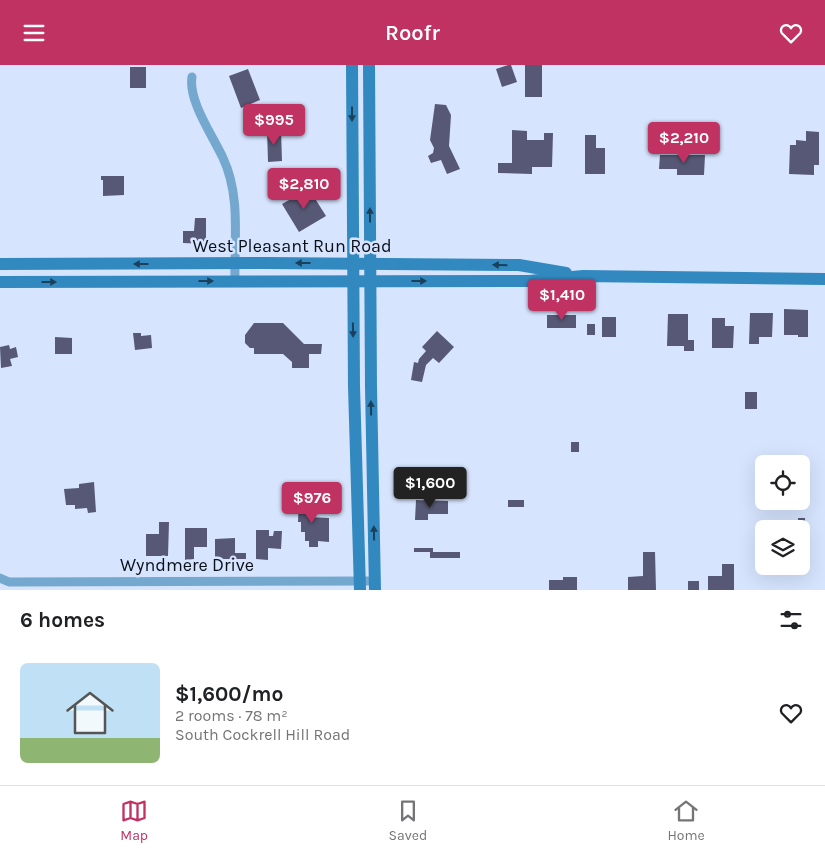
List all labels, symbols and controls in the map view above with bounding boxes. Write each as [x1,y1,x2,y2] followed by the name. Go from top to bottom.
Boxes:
[20,19,48,47] icon: menu
[777,19,805,47] icon: heart
[385,20,440,46] text: Roofr
[244,103,304,146] pin: $995
[349,106,357,122] one-way arrow
[254,110,294,129] text: $995
[643,121,725,164] pin: $2,210
[659,128,709,147] text: $2,210
[263,167,345,210] pin: $2,810
[279,174,329,193] text: $2,810
[366,206,374,222] one-way arrow
[192,235,392,257] street label: West Pleasant Run Road
[295,259,311,267] one-way arrow
[133,260,149,268] one-way arrow
[492,261,508,269] one-way arrow
[199,277,215,285] one-way arrow
[411,277,427,285] one-way arrow
[41,278,57,286] one-way arrow
[521,279,603,321] pin: $1,410
[539,285,585,304] text: $1,410
[349,322,357,338] one-way arrow
[367,399,375,415] one-way arrow
[755,455,810,575] map controls
[755,455,810,510] button: locate
[389,467,471,509] pin: $1,600
[405,473,455,492] text: $1,600
[282,481,342,524] pin: $976
[293,488,331,507] text: $976
[755,520,810,575] button: layers
[370,524,378,540] one-way arrow
[120,554,254,576] street label: Wyndmere Drive
[777,606,805,634] icon: filters
[20,608,105,632] text: 6 homes
[175,682,283,706] text: $1,600/mo
[60,683,120,743] icon: home
[777,699,805,727] icon: heart
[175,706,288,725] text: 2 rooms · 78 m²
[175,725,350,744] text: South Cockrell Hill Road
[120,797,148,844] tab: Map
[388,797,427,844] tab: Saved
[668,797,705,844] tab: Home

